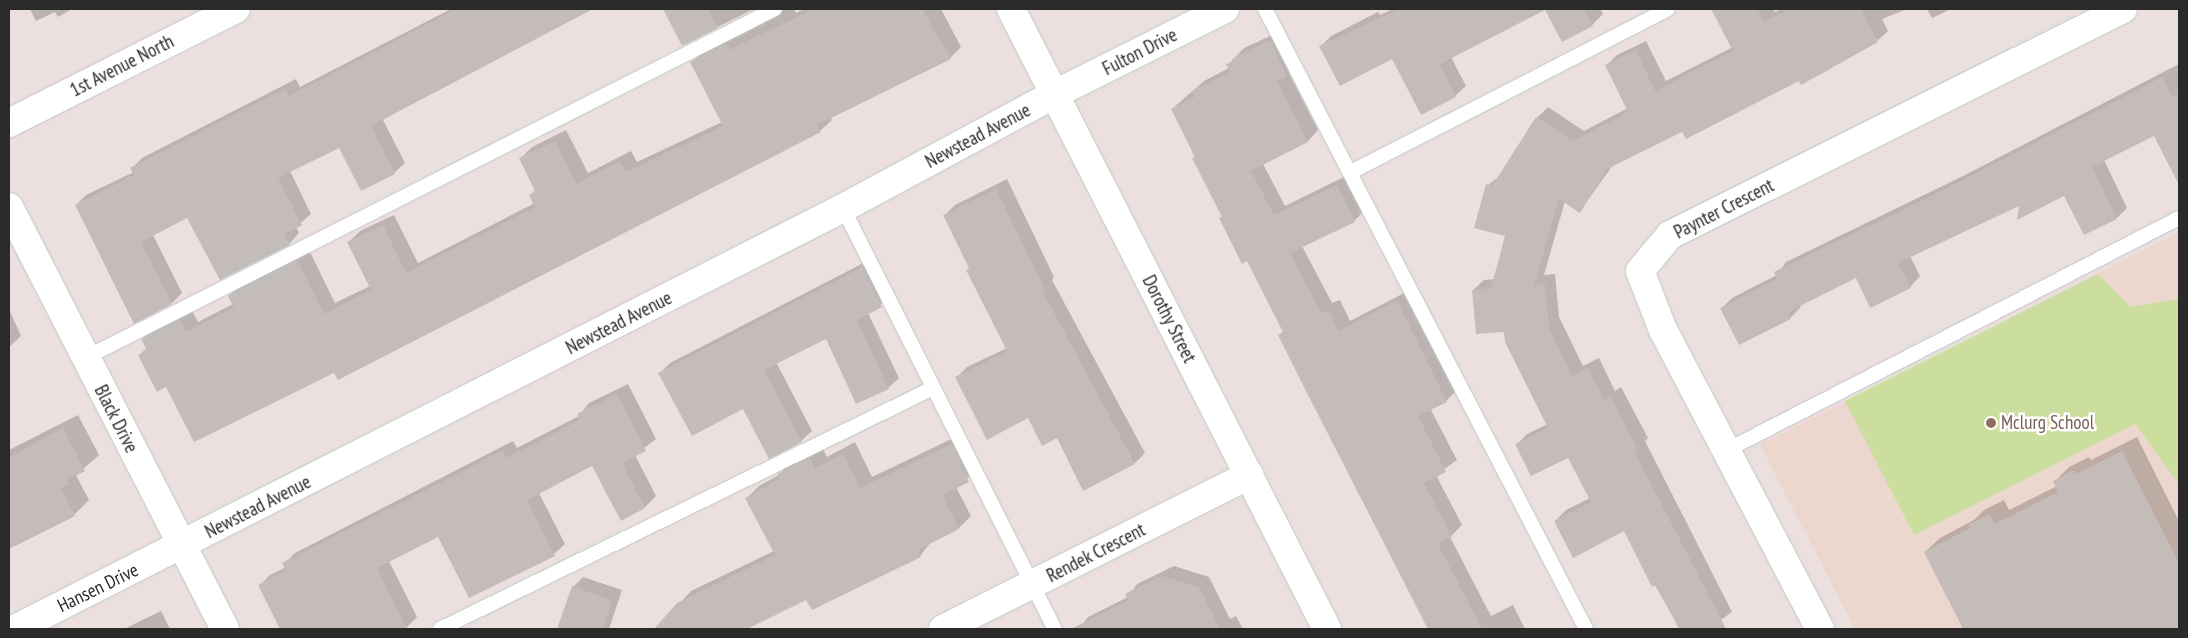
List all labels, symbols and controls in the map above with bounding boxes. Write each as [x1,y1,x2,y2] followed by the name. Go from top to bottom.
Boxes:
[1099,24,1181,80] street label: Fulton Drive
[66,30,178,102] street label: 1st Avenue North
[921,99,1035,173] street label: Newstead Avenue
[1670,174,1778,244] street label: Paynter Crescent
[1137,271,1201,367] street label: Dorothy Street
[562,286,676,360] street label: Newstead Avenue
[89,381,143,457] street label: Black Drive
[2001,412,2094,434] place label: Mclurg School
[1985,417,1997,429] marker: Mclurg School
[201,470,315,544] street label: Newstead Avenue
[1043,518,1149,588] street label: Rendek Crescent
[54,559,142,617] street label: Hansen Drive

